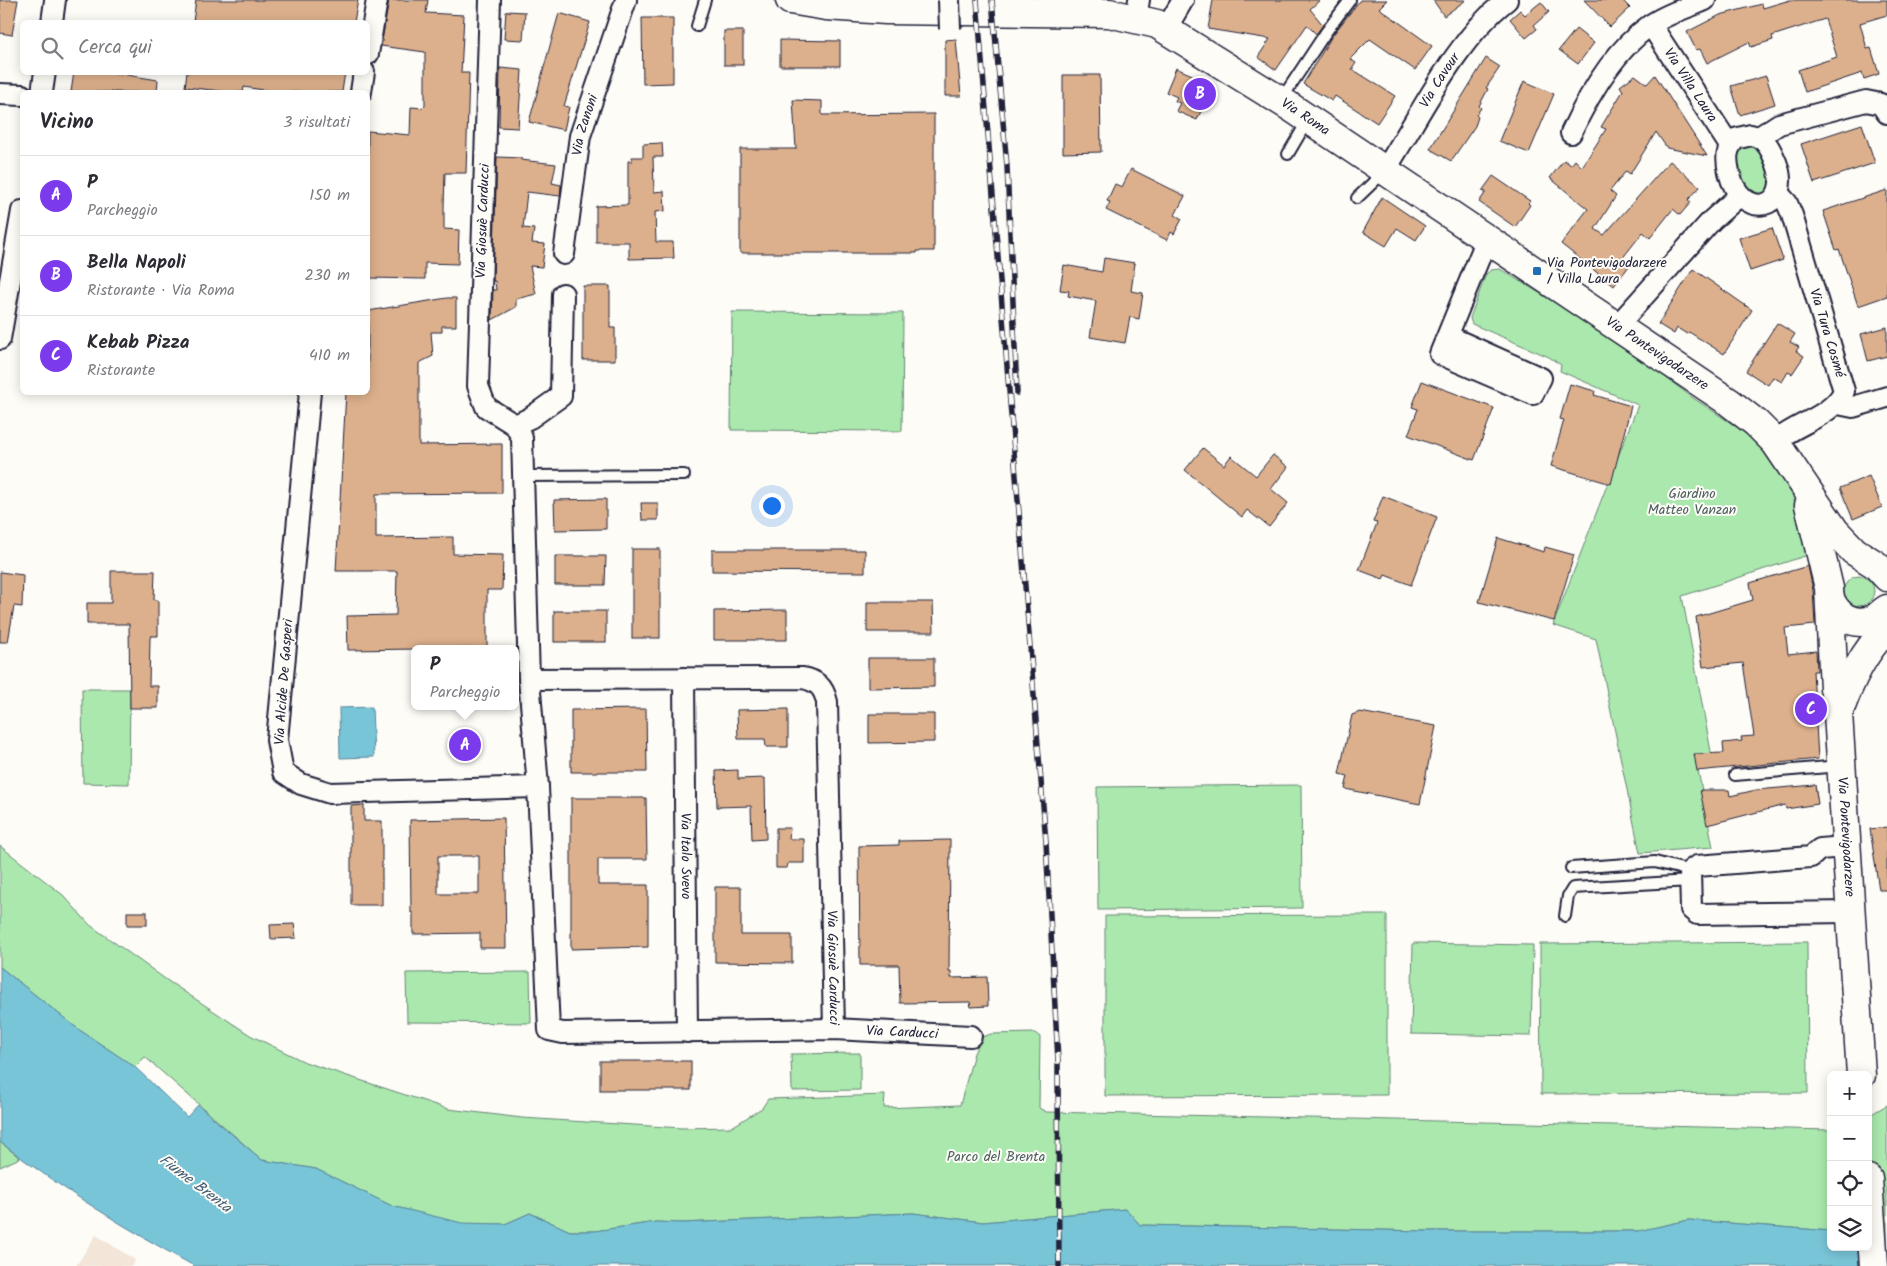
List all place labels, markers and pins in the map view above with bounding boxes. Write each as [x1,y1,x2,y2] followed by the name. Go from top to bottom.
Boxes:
[1184,75,1216,113] pin: B
[1547,252,1668,290] place label: Via Pontevigodarzere / Villa Laura
[1531,265,1543,277] marker: Via Pontevigodarzere / Villa Laura
[1795,690,1827,728] pin: C
[449,726,481,764] pin: A

